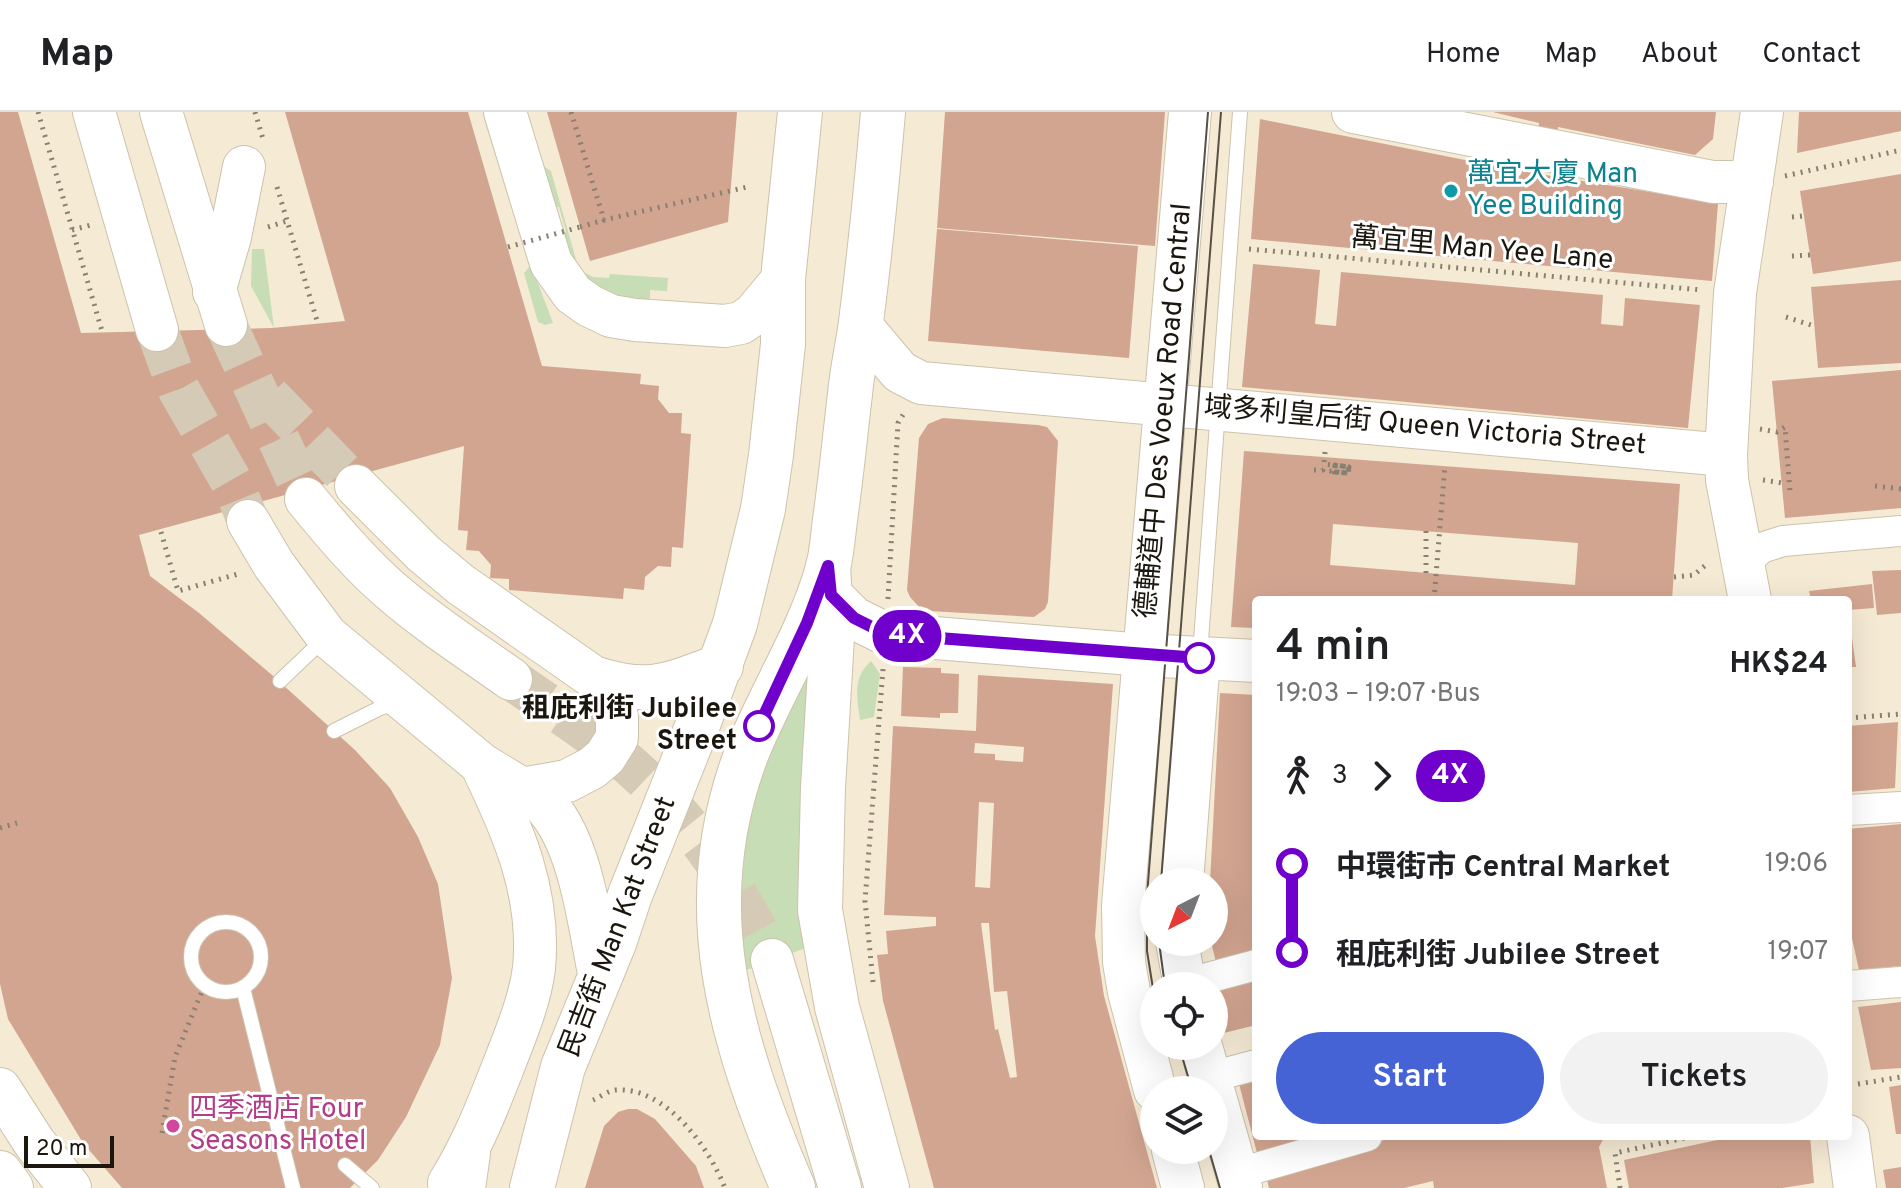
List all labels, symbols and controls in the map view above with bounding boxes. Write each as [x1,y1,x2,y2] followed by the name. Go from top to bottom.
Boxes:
[40,31,114,80] text: Map
[1426,37,1500,73] text: Home
[1544,37,1597,73] text: Map
[1641,37,1718,73] text: About
[1762,37,1861,73] text: Contact
[1467,157,1638,225] place label: 萬宜大廈 Man Yee Building
[1442,182,1460,200] marker: 萬宜大廈 Man Yee Building
[1129,202,1201,620] street label: 德輔道中 Des Voeux Road Central
[1349,221,1615,279] street label: 萬宜里 Man Yee Lane
[1202,390,1648,464] street label: 域多利皇后街 Queen Victoria Street
[871,610,943,662] line badge: 4X
[888,618,926,654] text: 4X
[1276,620,1390,676] text: 4 min
[1184,643,1214,673] unlabelled marker
[1729,646,1828,683] text: HK$24
[1276,678,1481,711] text: 19:03 – 19:07 · Bus
[522,692,737,760] place label: 租庇利街 Jubilee Street
[744,711,774,741] marker: 租庇利街 Jubilee Street
[1276,754,1320,798] icon: walk
[1360,754,1404,798] icon: forward
[1432,758,1469,794] text: 4X
[1332,760,1348,793] text: 3
[553,792,685,1062] street label: 民吉街 Man Kat Street
[1765,848,1828,881] text: 19:06
[1336,850,1670,887] text: 中環街市 Central Market
[1140,868,1228,956] north arrow
[1140,868,1228,1164] map controls
[1767,936,1828,969] text: 19:07
[1336,938,1660,975] text: 租庇利街 Jubilee Street
[1140,972,1228,1060] button: locate
[1276,1032,1544,1124] button: Start
[1560,1032,1828,1124] button: Tickets
[1140,1076,1228,1164] button: layers
[189,1092,366,1160] place label: 四季酒店 Four Seasons Hotel
[164,1117,182,1135] marker: 四季酒店 Four Seasons Hotel
[24,1132,114,1168] scale bar
[36,1136,87,1163] text: 20 m

